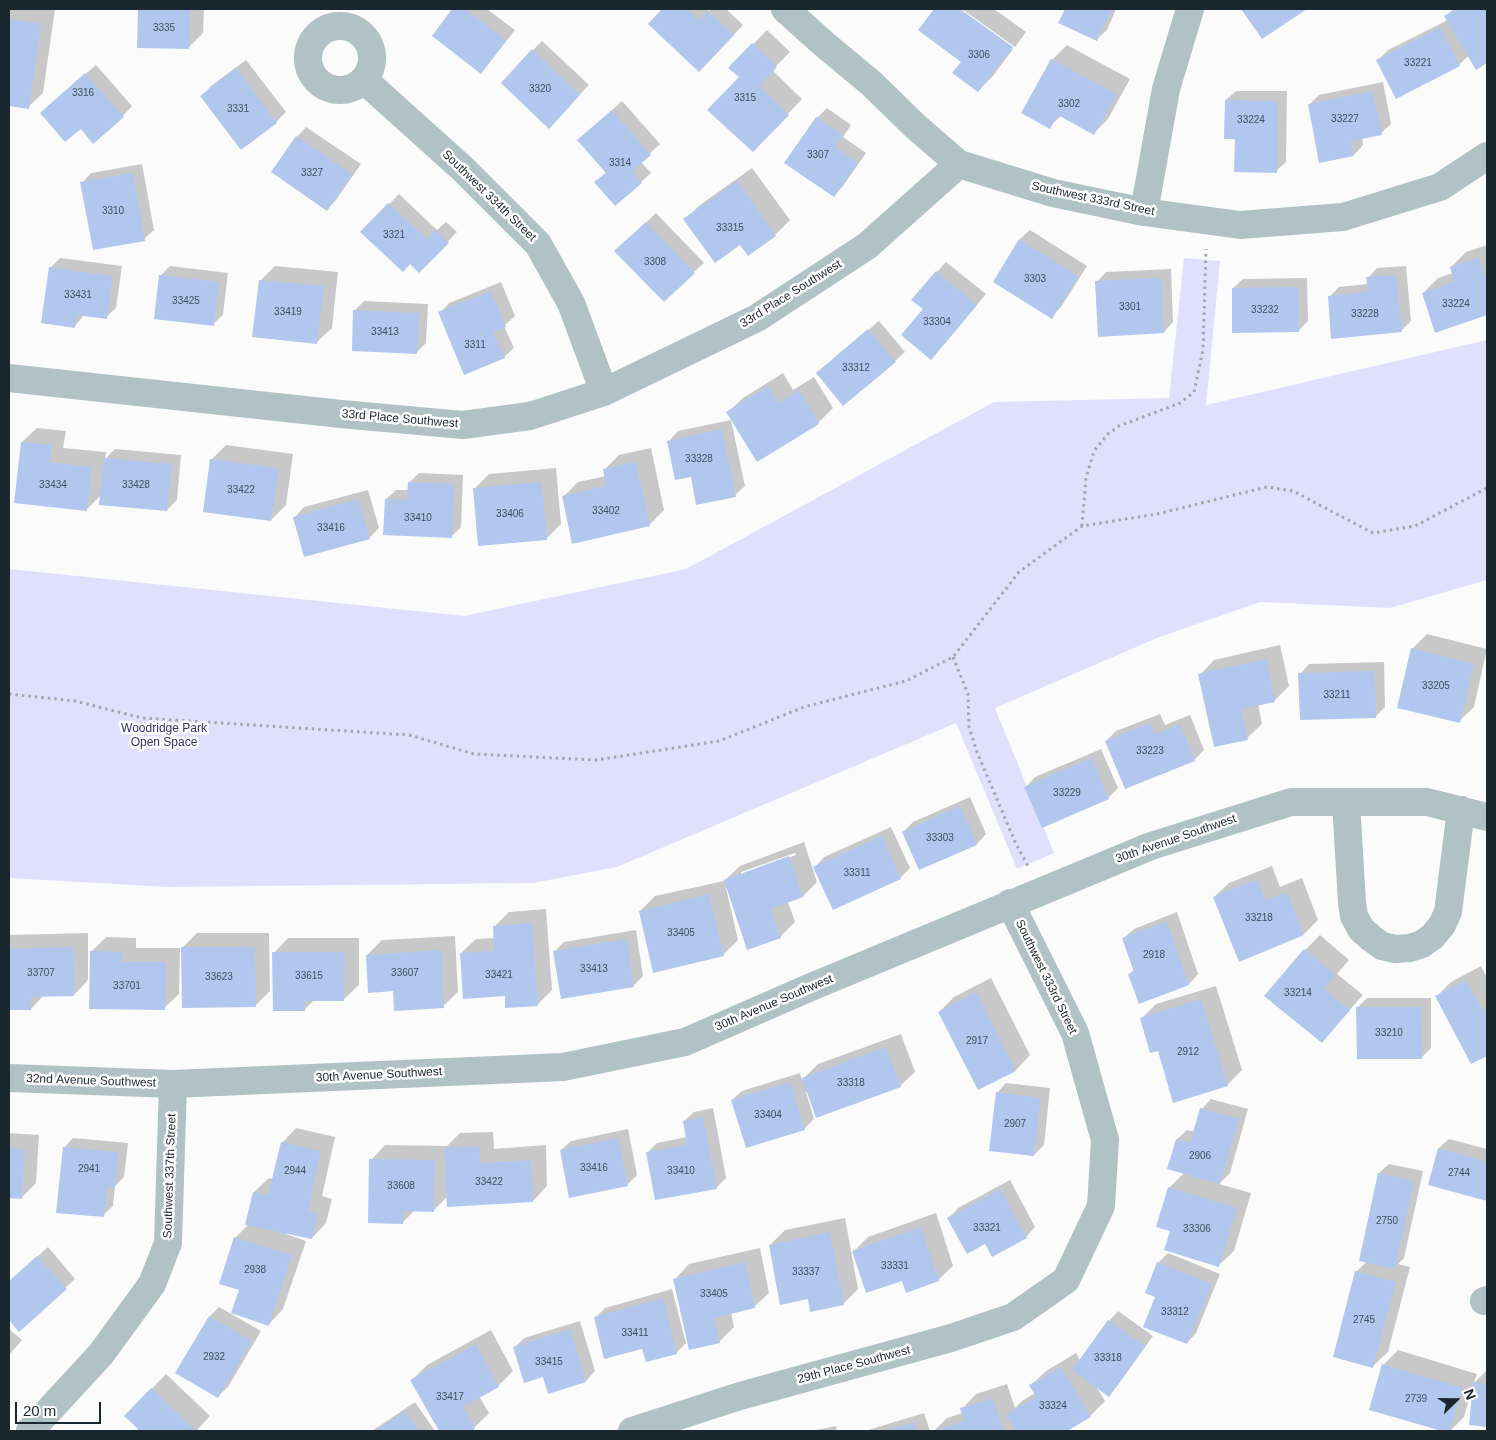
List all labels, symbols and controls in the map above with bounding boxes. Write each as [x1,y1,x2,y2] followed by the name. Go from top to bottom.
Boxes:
[153,22,175,34] house number: 3335
[968,49,990,61] house number: 3306
[1404,57,1432,69] house number: 33221
[529,83,551,95] house number: 3320
[72,87,94,99] house number: 3316
[734,92,756,104] house number: 3315
[1058,98,1080,110] house number: 3302
[227,103,249,115] house number: 3331
[1331,113,1359,125] house number: 33227
[1237,114,1265,126] house number: 33224
[439,147,539,245] street label: Southwest 334th Street
[807,149,829,161] house number: 3307
[609,157,631,169] house number: 3314
[301,167,323,179] house number: 3327
[1030,179,1156,219] street label: Southwest 333rd Street
[102,205,124,217] house number: 3310
[716,222,744,234] house number: 33315
[383,229,405,241] house number: 3321
[644,256,666,268] house number: 3308
[738,257,844,331] street label: 33rd Place Southwest
[1024,273,1046,285] house number: 3303
[64,289,92,301] house number: 33431
[172,295,200,307] house number: 33425
[1442,298,1470,310] house number: 33224
[1119,301,1141,313] house number: 3301
[1251,304,1279,316] house number: 33232
[274,306,302,318] house number: 33419
[1351,308,1379,320] house number: 33228
[923,316,951,328] house number: 33304
[371,326,399,338] house number: 33413
[464,339,486,351] house number: 3311
[842,362,870,374] house number: 33312
[341,407,459,431] street label: 33rd Place Southwest
[685,453,713,465] house number: 33328
[39,479,67,491] house number: 33434
[122,479,150,491] house number: 33428
[227,484,255,496] house number: 33422
[592,505,620,517] house number: 33402
[496,508,524,520] house number: 33406
[404,512,432,524] house number: 33410
[317,522,345,534] house number: 33416
[1422,680,1450,692] house number: 33205
[1323,689,1351,701] house number: 33211
[121,722,207,750] park label: Woodridge Park Open Space
[1136,745,1164,757] house number: 33223
[1053,787,1081,799] house number: 33229
[1114,812,1238,866] street label: 30th Avenue Southwest
[926,832,954,844] house number: 33303
[843,867,871,879] house number: 33311
[1245,912,1273,924] house number: 33218
[1012,917,1080,1037] street label: Southwest 333rd Street
[667,927,695,939] house number: 33405
[1143,949,1165,961] house number: 2918
[580,963,608,975] house number: 33413
[27,967,55,979] house number: 33707
[391,967,419,979] house number: 33607
[485,969,513,981] house number: 33421
[295,970,323,982] house number: 33615
[205,971,233,983] house number: 33623
[713,972,835,1034] street label: 30th Avenue Southwest
[113,980,141,992] house number: 33701
[1284,987,1312,999] house number: 33214
[1375,1027,1403,1039] house number: 33210
[966,1035,988,1047] house number: 2917
[1177,1046,1199,1058] house number: 2912
[315,1064,443,1086] street label: 30th Avenue Southwest
[26,1072,156,1090] street label: 32nd Avenue Southwest
[837,1077,865,1089] house number: 33318
[754,1109,782,1121] house number: 33404
[161,1113,179,1239] street label: Southwest 337th Street
[1004,1118,1026,1130] house number: 2907
[1189,1150,1211,1162] house number: 2906
[580,1162,608,1174] house number: 33416
[78,1163,100,1175] house number: 2941
[284,1165,306,1177] house number: 2944
[667,1165,695,1177] house number: 33410
[1448,1167,1470,1179] house number: 2744
[475,1176,503,1188] house number: 33422
[387,1180,415,1192] house number: 33608
[1376,1215,1398,1227] house number: 2750
[973,1222,1001,1234] house number: 33321
[1183,1223,1211,1235] house number: 33306
[881,1260,909,1272] house number: 33331
[244,1264,266,1276] house number: 2938
[792,1266,820,1278] house number: 33337
[700,1288,728,1300] house number: 33405
[1161,1306,1189,1318] house number: 33312
[1353,1314,1375,1326] house number: 2745
[621,1327,649,1339] house number: 33411
[796,1343,912,1387] street label: 29th Place Southwest
[203,1351,225,1363] house number: 2932
[1094,1352,1122,1364] house number: 33318
[535,1356,563,1368] house number: 33415
[1431,1375,1481,1425] north arrow
[1461,1387,1479,1402] text: N
[436,1391,464,1403] house number: 33417
[18,1392,104,1424] scale bar
[1405,1393,1427,1405] house number: 2739
[1039,1400,1067,1412] house number: 33324
[23,1402,56,1419] text: 20 m

